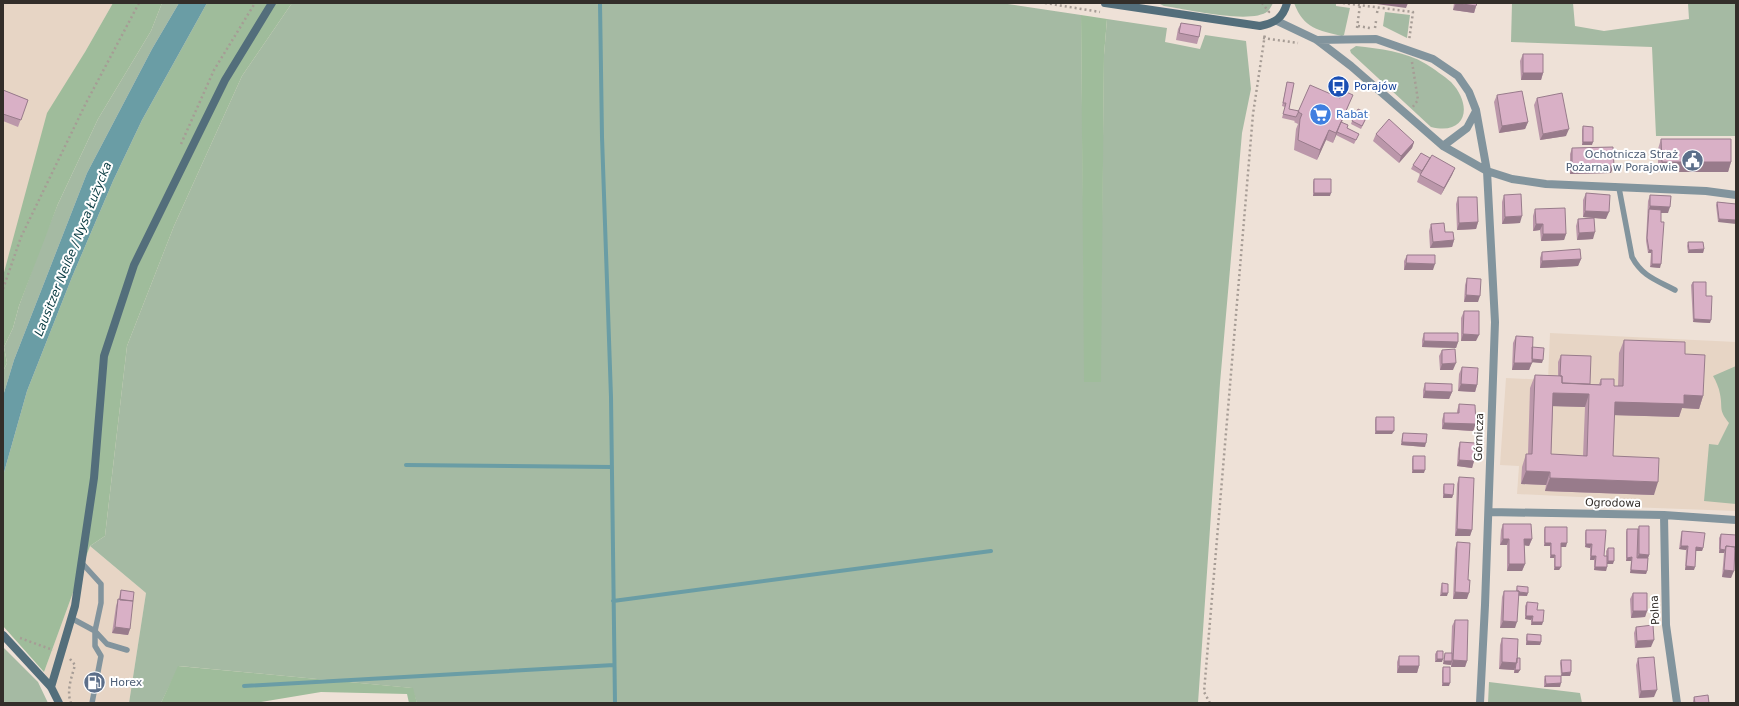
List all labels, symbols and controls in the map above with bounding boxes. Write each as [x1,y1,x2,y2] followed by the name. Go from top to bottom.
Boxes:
[1326,73,1352,99] bus stop icon: Porajów
[1354,80,1397,93] place label: Porajów
[1307,101,1333,127] supermarket icon: Rabat
[1336,108,1369,121] place label: Rabat
[1680,147,1706,173] public building icon: Ochotnicza Straż Pożarna w Porajowie
[1566,148,1678,174] place label: Ochotnicza Straż Pożarna w Porajowie
[32,160,114,338] water label: Lausitzer Neiße / Nysa Łużycka
[1472,413,1486,461] street label: Górnicza
[1585,496,1641,510] street label: Ogrodowa
[1648,595,1662,625] street label: Polna
[81,669,107,695] fuel station icon: Horex
[110,676,143,689] place label: Horex

